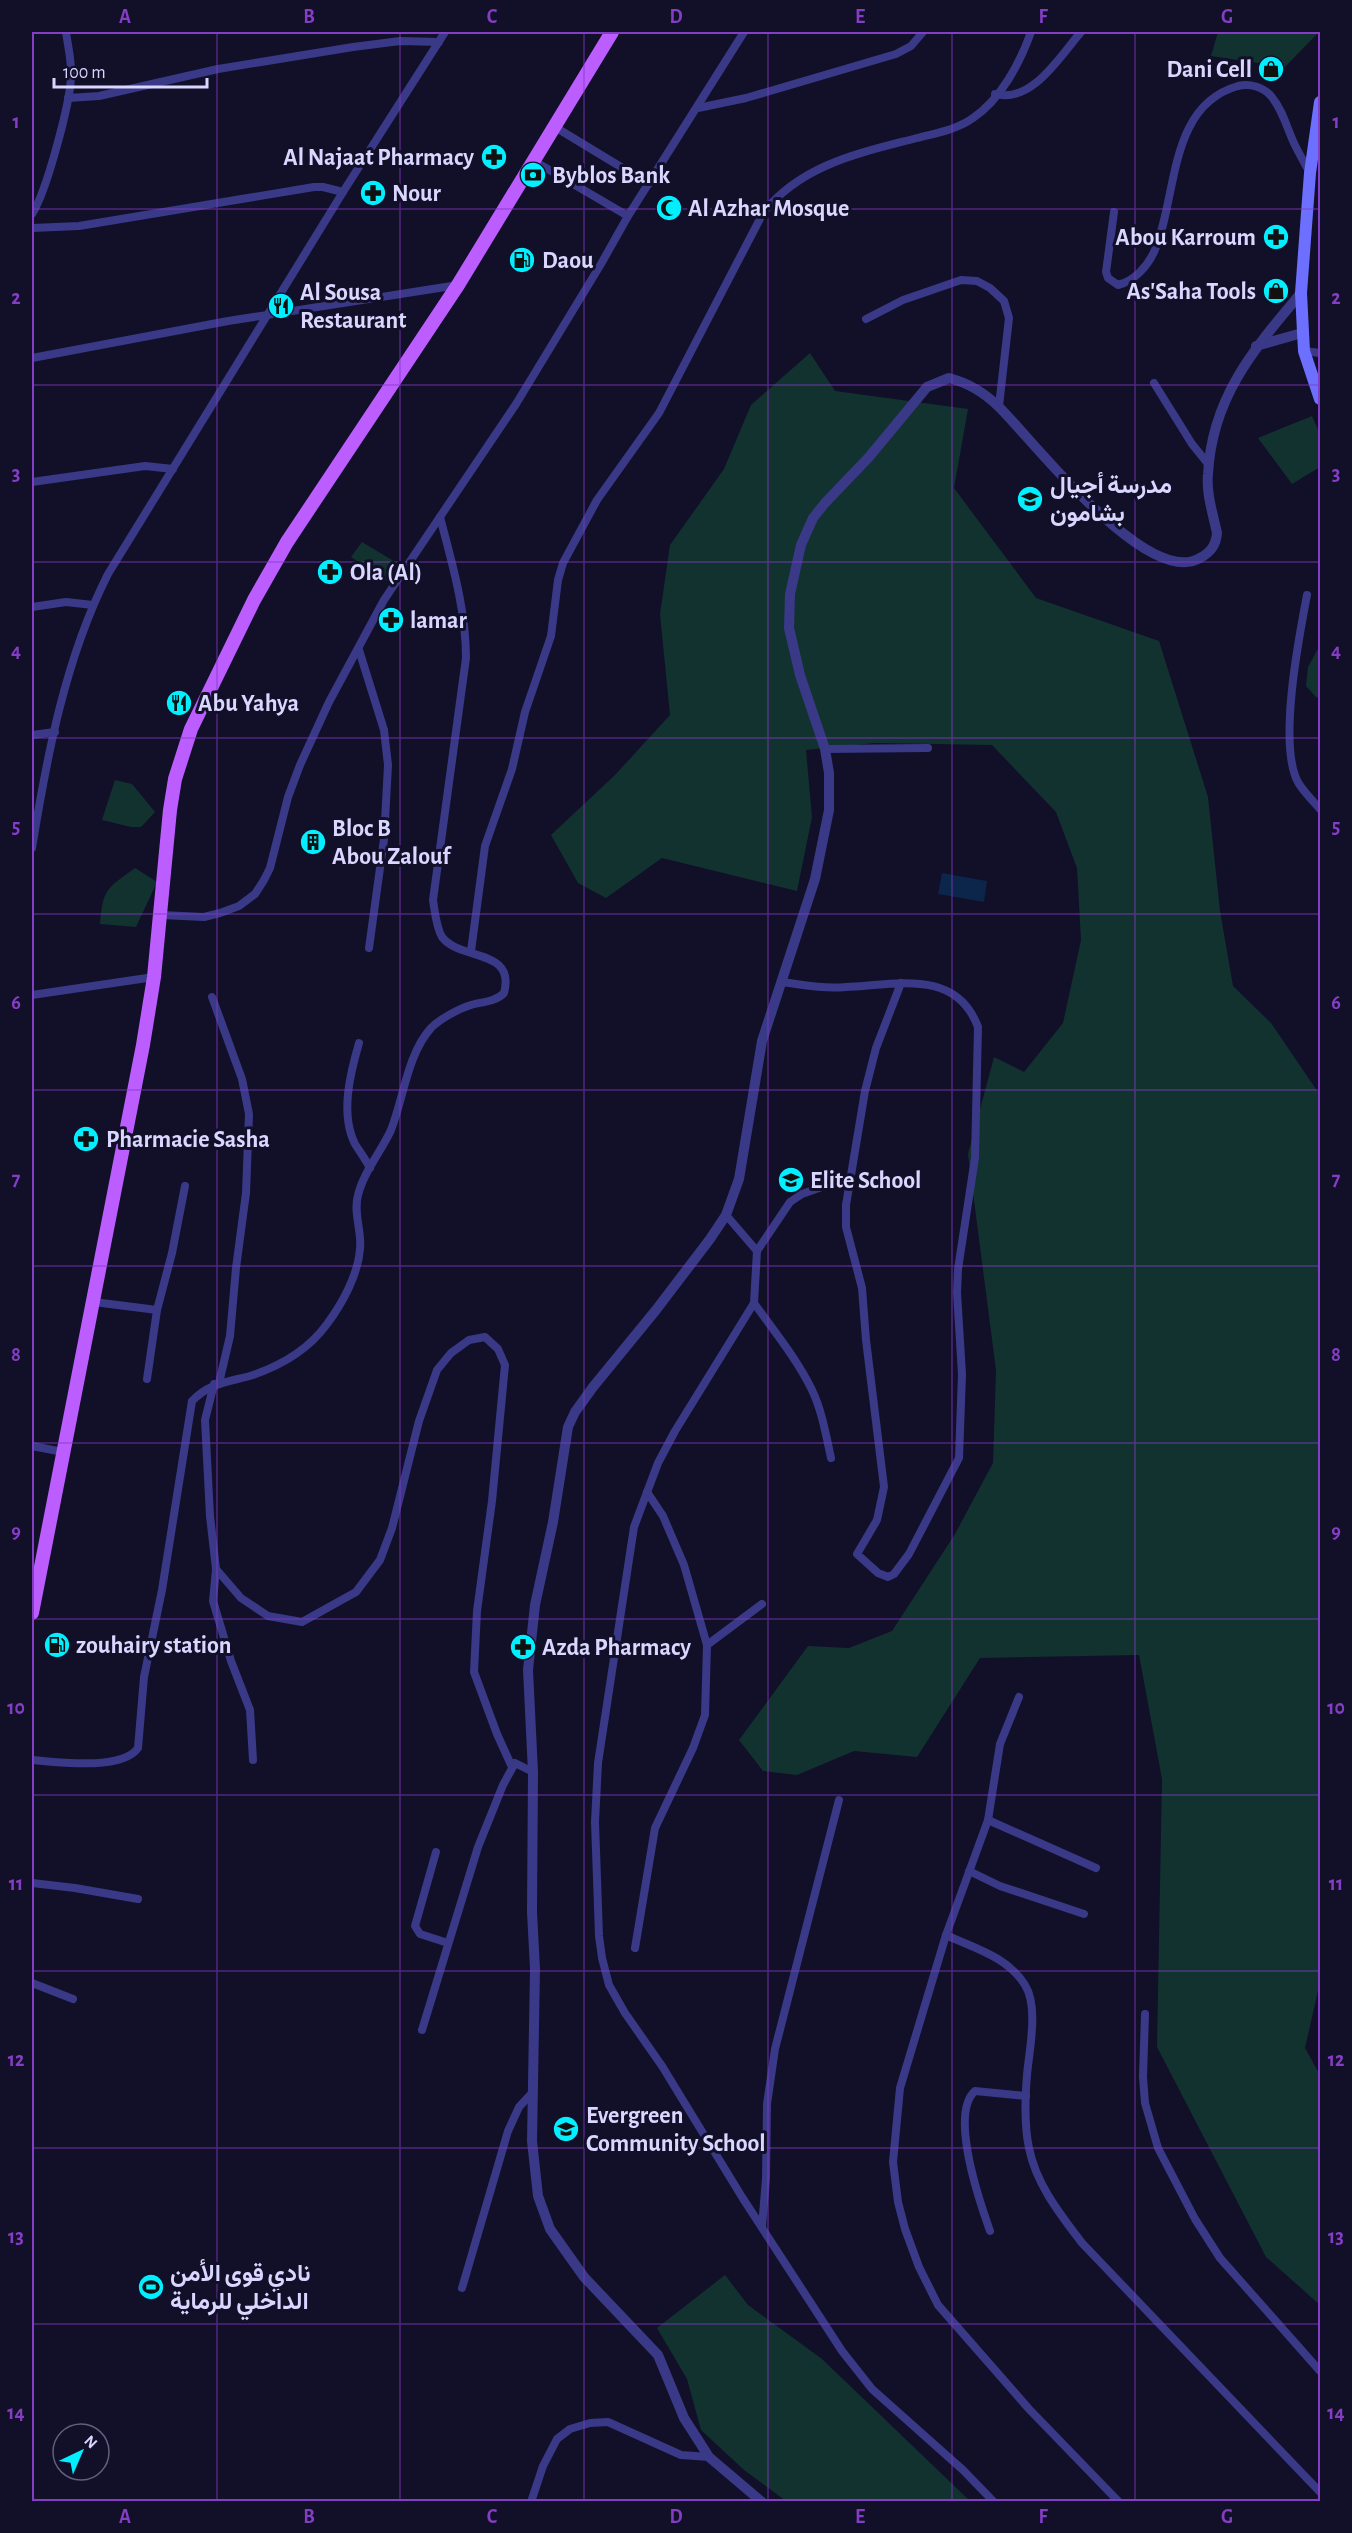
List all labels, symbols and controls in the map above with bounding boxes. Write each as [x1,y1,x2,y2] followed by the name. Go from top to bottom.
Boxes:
[119,7,131,27] text: A
[303,7,315,27] text: B
[487,7,498,27] text: C
[669,7,683,27] text: D
[855,7,865,27] text: E
[1038,7,1048,27] text: F
[1221,7,1233,27] text: G
[54,51,207,89] scale bar
[1256,54,1286,84] shop icon: Dani Cell
[1167,58,1252,82] place label: Dani Cell
[63,64,106,82] text: 100 m
[12,112,20,132] text: 1
[1332,112,1340,132] text: 1
[479,142,509,172] pharmacy icon: Al Najaat Pharmacy
[283,146,474,170] place label: Al Najaat Pharmacy
[518,160,548,190] bank icon: Byblos Bank
[552,164,670,188] place label: Byblos Bank
[358,178,388,208] pharmacy icon: Nour
[392,182,441,206] place label: Nour
[654,193,684,223] mosque icon: Al Azhar Mosque
[688,197,849,221] place label: Al Azhar Mosque
[1261,222,1291,252] pharmacy icon: Abou Karroum
[1115,226,1256,250] place label: Abou Karroum
[507,245,537,275] fuel station icon: Daou
[542,249,594,273] place label: Daou
[1261,276,1291,306] shop icon: As'Saha Tools
[1127,280,1256,304] place label: As'Saha Tools
[300,281,406,333] place label: Al Sousa Restaurant
[11,288,21,308] text: 2
[1331,288,1341,308] text: 2
[266,291,296,321] restaurant icon: Al Sousa Restaurant
[12,464,20,484] text: 3
[1332,464,1340,484] text: 3
[1050,471,1172,528] place label: مدرسة أجيال بشامون
[1015,484,1045,514] school or university icon: مدرسة أجيال بشامون
[315,557,345,587] pharmacy icon: Ola (Al)
[350,561,422,585] place label: Ola (Al)
[376,605,406,635] pharmacy icon: lamar
[410,609,467,633] place label: lamar
[11,641,21,661] text: 4
[1331,641,1341,661] text: 4
[164,688,194,718] restaurant icon: Abu Yahya
[198,692,299,716] place label: Abu Yahya
[12,817,20,837] text: 5
[332,817,452,869] place label: Bloc B Abou Zalouf
[1332,817,1340,837] text: 5
[298,827,328,857] building icon: Bloc B Abou Zalouf
[11,993,21,1013] text: 6
[1331,993,1341,1013] text: 6
[71,1124,101,1154] pharmacy icon: Pharmacie Sasha
[106,1128,270,1152] place label: Pharmacie Sasha
[776,1165,806,1195] school or university icon: Elite School
[12,1169,21,1189] text: 7
[810,1169,921,1193] place label: Elite School
[1332,1169,1341,1189] text: 7
[11,1345,21,1365] text: 8
[1331,1345,1341,1365] text: 8
[11,1522,21,1542] text: 9
[1331,1522,1341,1542] text: 9
[42,1630,72,1660] fuel station icon: zouhairy station
[508,1632,538,1662] pharmacy icon: Azda Pharmacy
[76,1634,232,1658] place label: zouhairy station
[542,1636,691,1660] place label: Azda Pharmacy
[7,1698,25,1718] text: 10
[1327,1698,1345,1718] text: 10
[9,1874,23,1894] text: 11
[1329,1874,1343,1894] text: 11
[8,2050,24,2070] text: 12
[1328,2050,1344,2070] text: 12
[586,2104,766,2156] place label: Evergreen Community School
[551,2114,581,2144] school or university icon: Evergreen Community School
[8,2227,24,2247] text: 13
[1328,2227,1344,2247] text: 13
[170,2258,311,2321] place label: نادي قوى الأمن الداخلي للرماية
[136,2272,166,2302] sports icon: نادي قوى الأمن الداخلي للرماية
[7,2403,25,2423] text: 14
[1327,2403,1345,2423] text: 14
[51,2422,111,2482] north arrow
[81,2432,100,2452] text: N
[119,2507,131,2527] text: A
[303,2507,315,2527] text: B
[487,2507,498,2527] text: C
[669,2507,683,2527] text: D
[855,2507,865,2527] text: E
[1038,2507,1048,2527] text: F
[1221,2507,1233,2527] text: G

